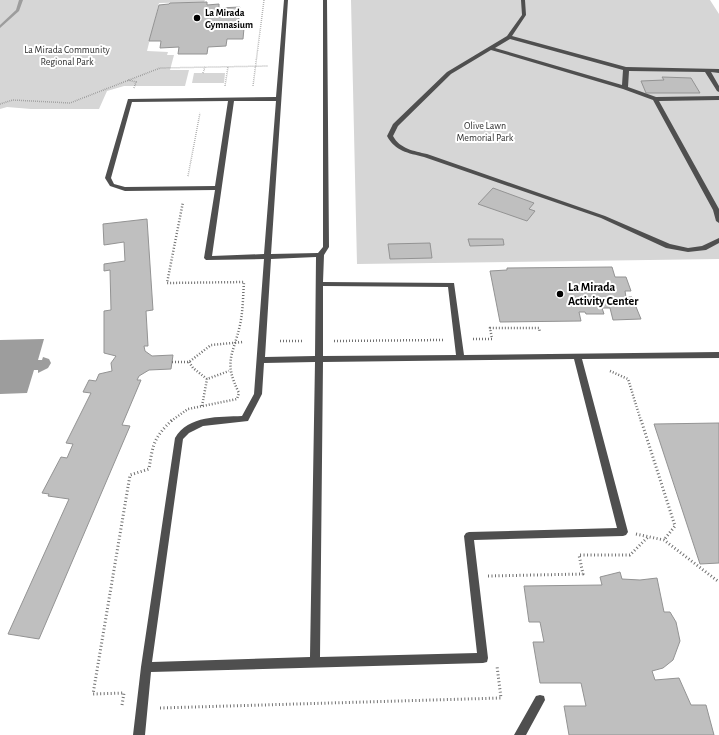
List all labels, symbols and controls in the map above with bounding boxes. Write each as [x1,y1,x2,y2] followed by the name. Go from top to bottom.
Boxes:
[205,8,253,30] place label: La Mirada Gymnasium
[192,13,202,23] marker: La Mirada Gymnasium
[24,45,111,67] park label: La Mirada Community Regional Park
[457,121,514,143] park label: Olive Lawn Memorial Park
[568,281,639,308] place label: La Mirada Activity Center
[555,289,565,299] marker: La Mirada Activity Center

